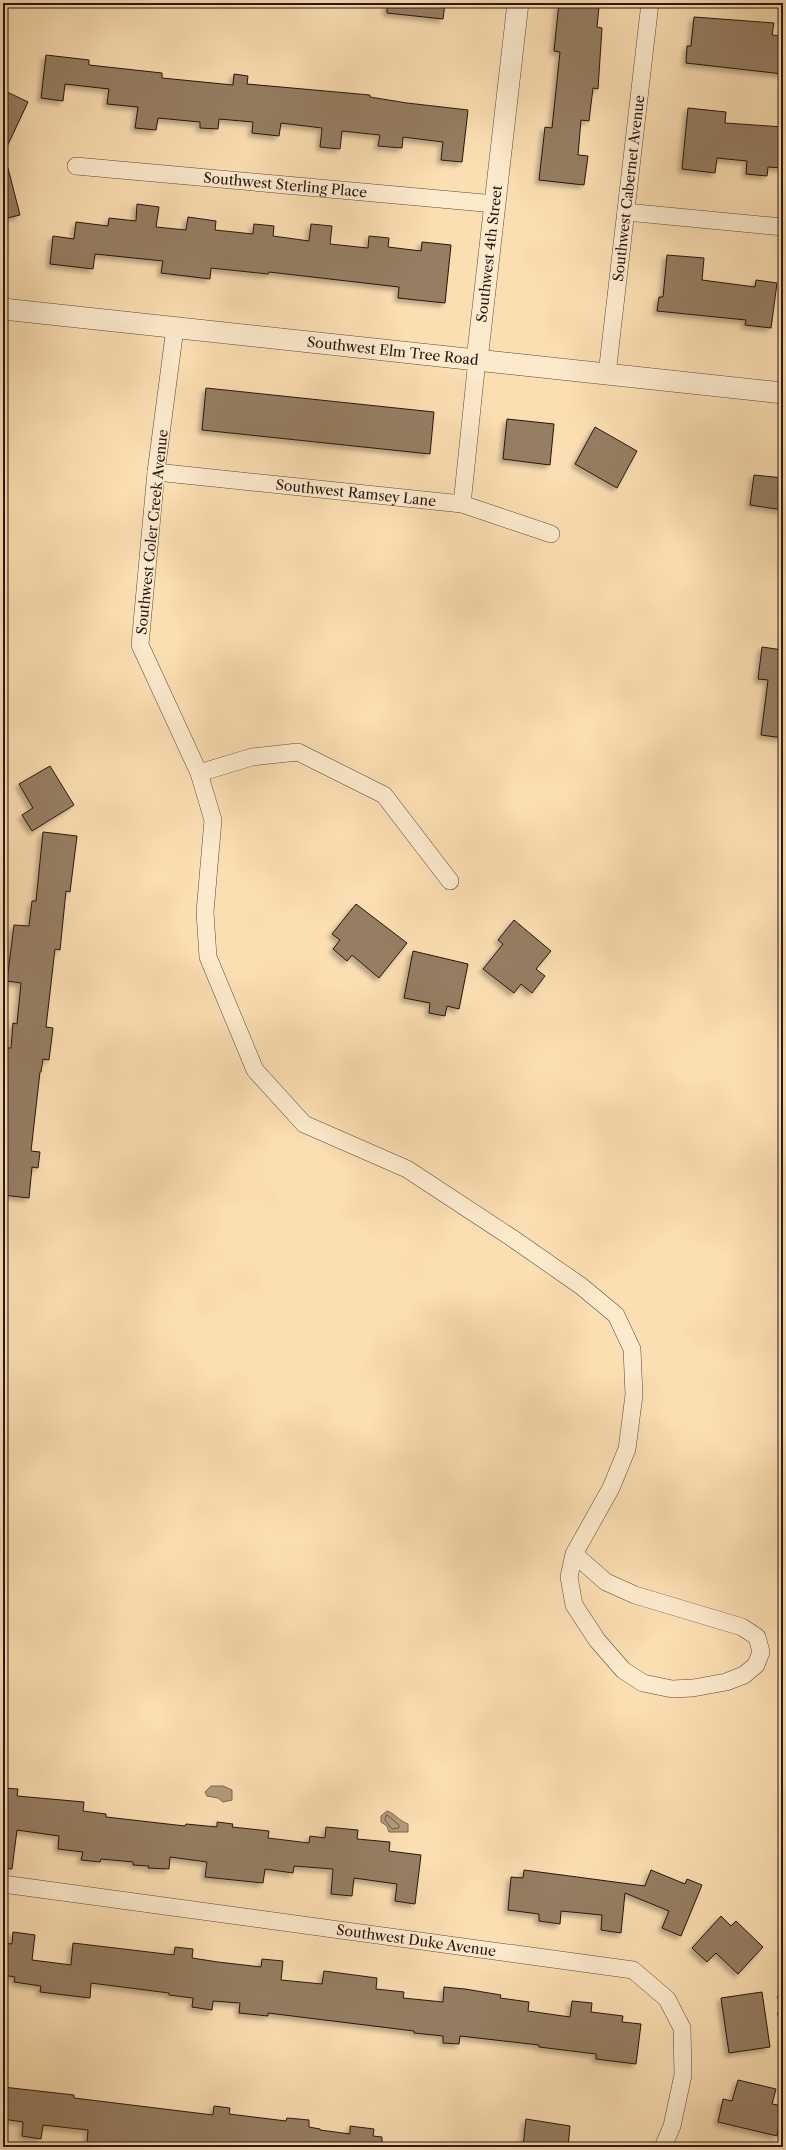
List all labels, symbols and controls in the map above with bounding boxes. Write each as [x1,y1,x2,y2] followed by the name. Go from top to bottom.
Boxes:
[609,94,648,282] street label: Southwest Cabernet Avenue
[203,169,368,201] street label: Southwest Sterling Place
[472,184,506,323] street label: Southwest 4th Street
[306,333,480,369] street label: Southwest Elm Tree Road
[132,428,172,636] street label: Southwest Coler Creek Avenue
[275,476,437,510] street label: Southwest Ramsey Lane
[335,1921,497,1960] street label: Southwest Duke Avenue

